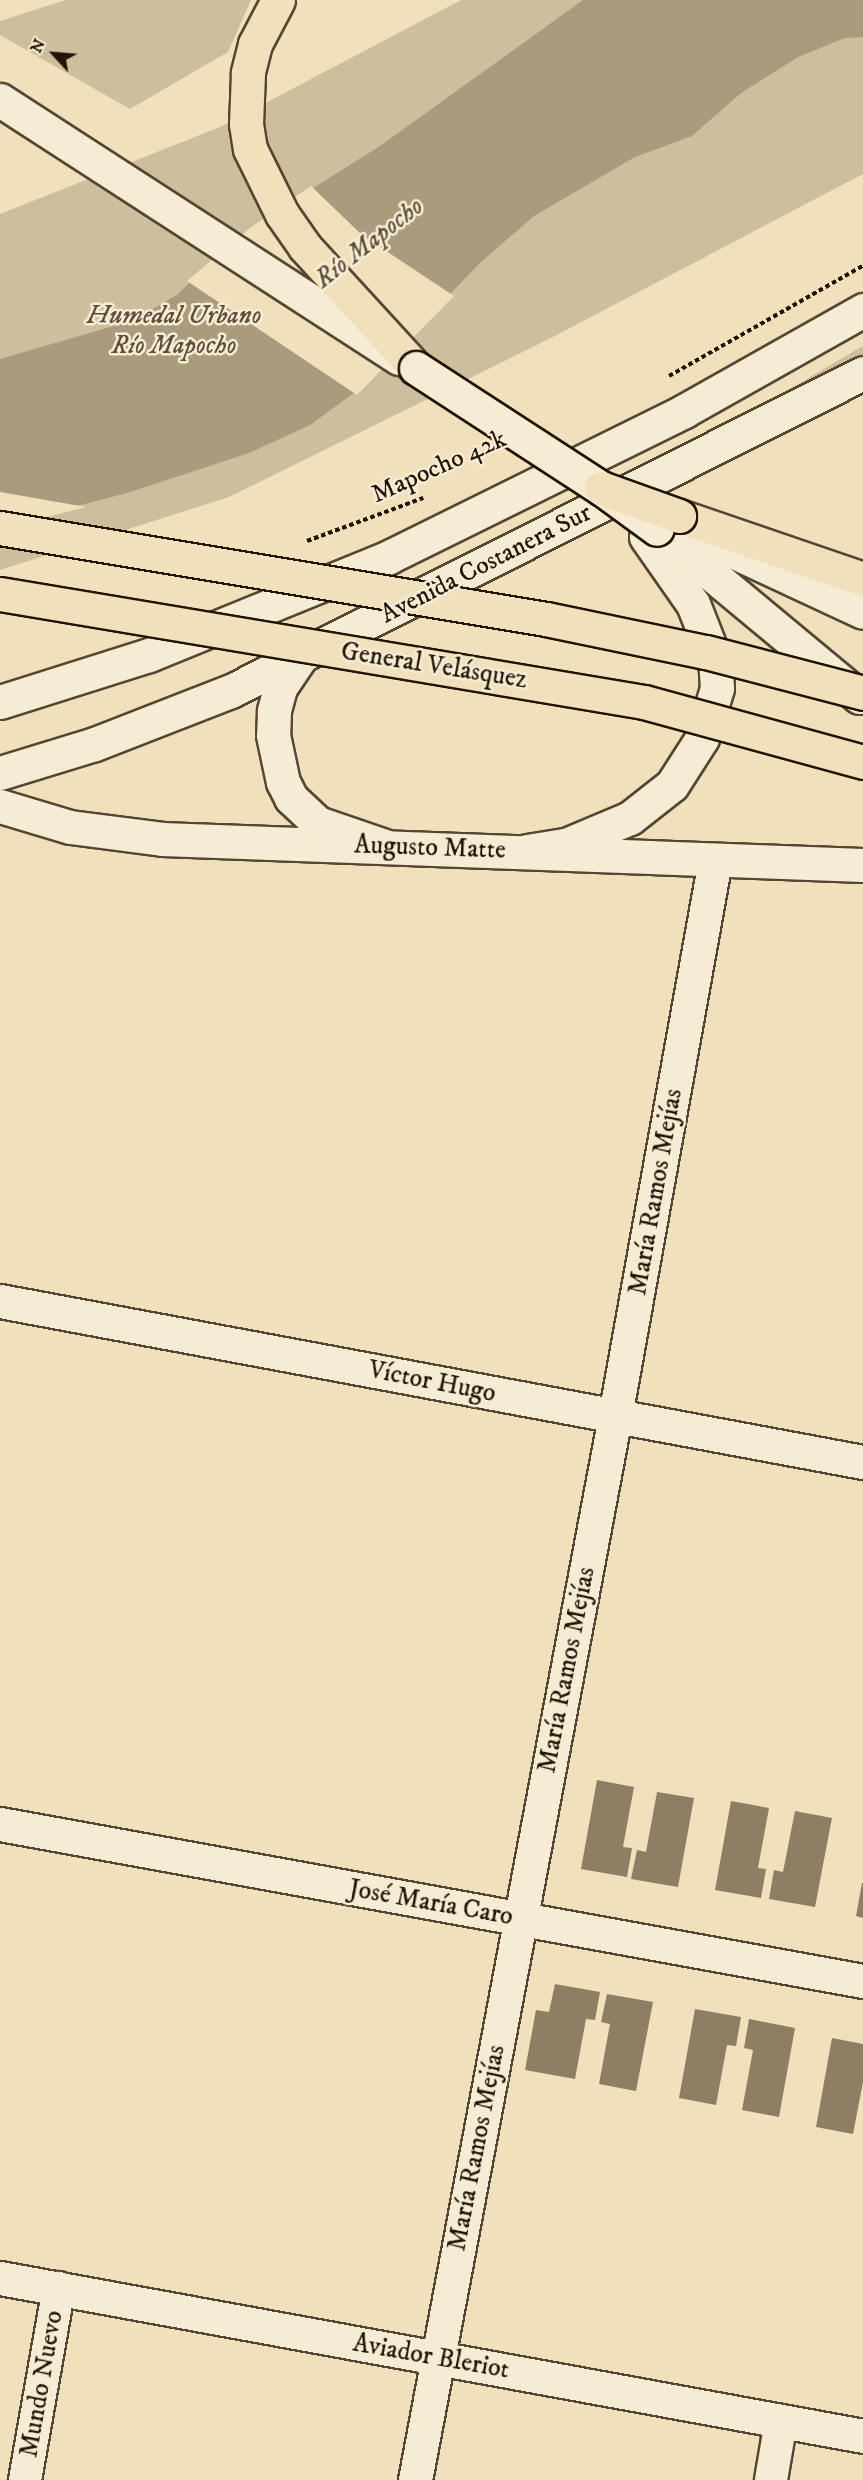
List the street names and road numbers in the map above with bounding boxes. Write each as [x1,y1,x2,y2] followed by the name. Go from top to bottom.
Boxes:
[367,423,511,511] street label: Mapocho 42k
[375,497,597,631] street label: Avenida Costanera Sur
[339,636,529,696] street label: General Velásquez
[354,830,506,866] street label: Augusto Matte
[622,1086,690,1298] street label: María Ramos Mejías
[366,1354,498,1410] street label: Víctor Hugo
[532,1564,602,1776] street label: María Ramos Mejías
[347,1873,515,1933] street label: José María Caro
[442,2042,512,2254] street label: María Ramos Mejías
[14,2308,70,2460] street label: Mundo Nuevo
[350,2328,512,2386] street label: Aviador Bleriot

